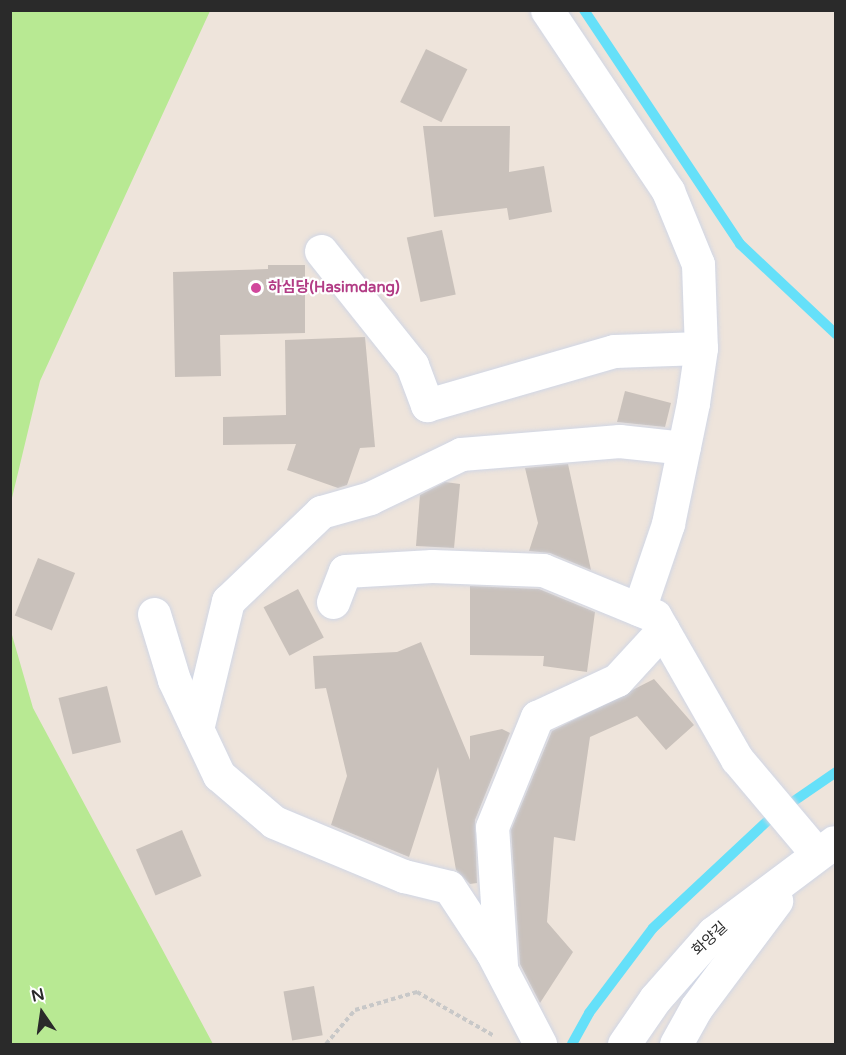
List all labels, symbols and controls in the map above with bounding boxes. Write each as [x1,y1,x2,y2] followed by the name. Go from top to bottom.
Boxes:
[268,279,400,297] place label: 하심당(Hasimdang)
[249,281,263,295] marker: 하심당(Hasimdang)
[689,918,731,960] street label: 화양길
[12,983,72,1043] north arrow
[29,984,46,1007] text: N

